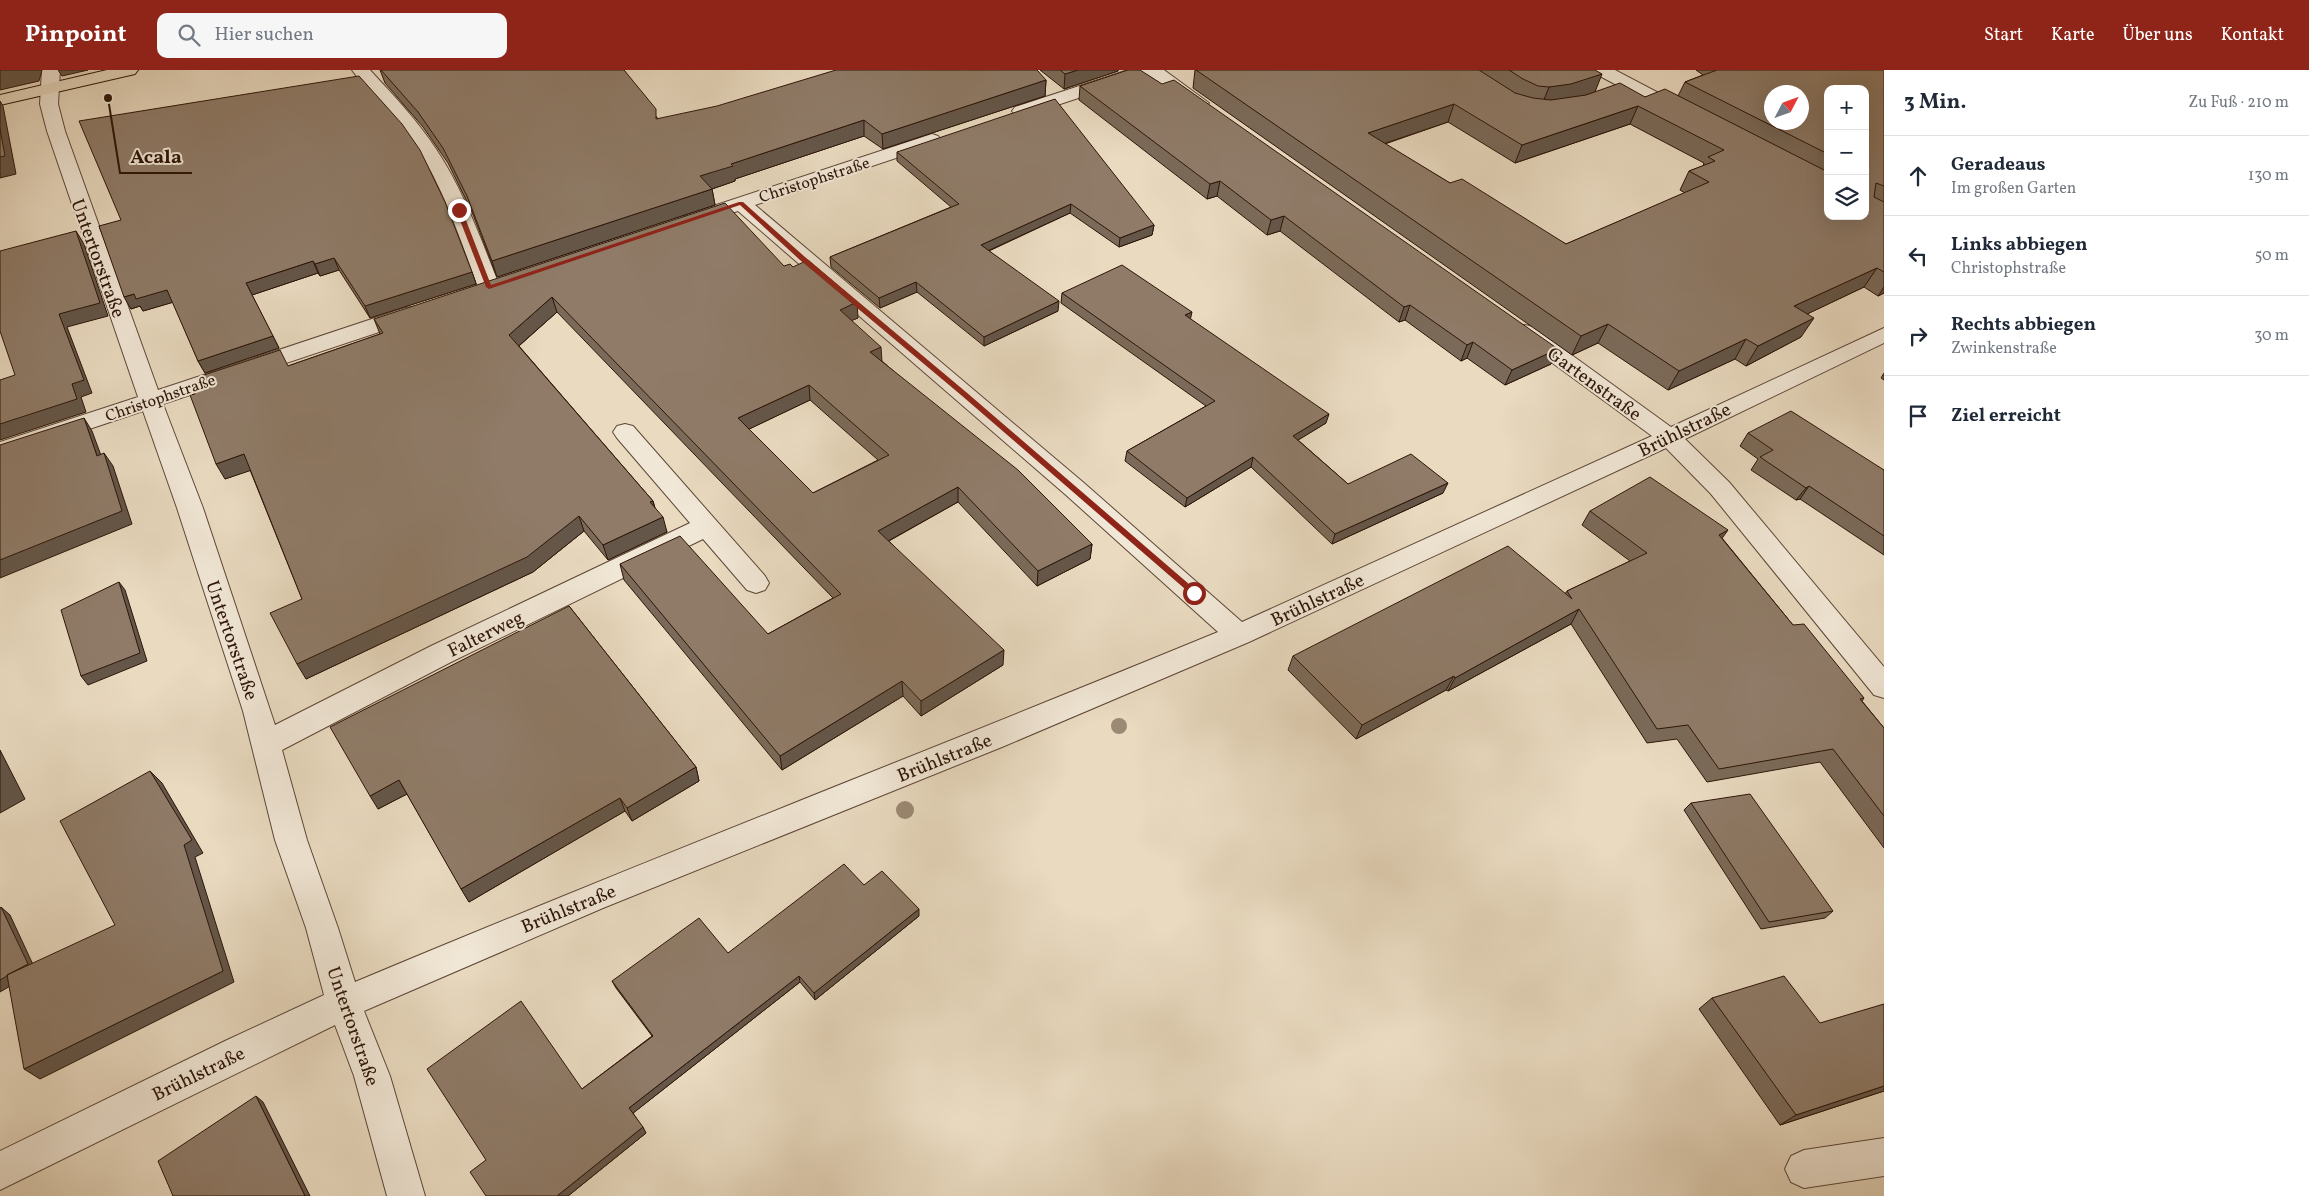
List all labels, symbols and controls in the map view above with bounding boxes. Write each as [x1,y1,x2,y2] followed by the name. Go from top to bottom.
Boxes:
[157,13,507,58] search box
[25,18,127,52] text: Pinpoint
[175,21,203,49] icon: search
[215,22,314,48] text: Hier suchen
[1984,23,2023,48] text: Start
[2051,23,2095,48] text: Karte
[2123,23,2193,48] text: Über uns
[2221,23,2284,48] text: Kontakt
[1764,85,1809,130] north arrow
[1824,85,1869,220] map controls
[1824,85,1869,130] button: +
[1904,88,1966,117] text: 3 Min.
[2188,92,2289,114] text: Zu Fuß · 210 m
[1824,130,1869,175] button: −
[120,138,192,173] callout: Acala
[130,144,182,172] text: Acala
[1951,152,2046,178] text: Geradeaus
[756,153,873,209] street label: Christophstraße
[1904,162,1932,190] icon: ahead
[2248,165,2289,187] text: 130 m
[1824,175,1869,220] button: layers
[1951,178,2076,200] text: Im großen Garten
[64,196,131,322] street label: Untertorstraße
[448,199,471,222] route end
[1951,232,2088,258] text: Links abbiegen
[1904,242,1932,270] icon: left
[2255,245,2289,267] text: 50 m
[1951,258,2066,280] text: Christophstraße
[1951,312,2096,338] text: Rechts abbiegen
[1904,322,1932,350] icon: right
[2254,325,2289,347] text: 30 m
[1951,338,2057,360] text: Zwinkenstraße
[1541,342,1646,428] street label: Gartenstraße
[103,370,219,428] street label: Christophstraße
[1634,397,1736,464] street label: Brühlstraße
[1904,402,1932,430] icon: arrive
[1951,403,2061,429] text: Ziel erreicht
[1267,568,1369,634] street label: Brühlstraße
[199,577,264,704] street label: Untertorstraße
[1183,582,1206,605] route start
[444,605,528,664] street label: Falterweg
[893,728,996,790] street label: Brühlstraße
[517,879,620,941] street label: Brühlstraße
[320,963,385,1090] street label: Untertorstraße
[148,1041,250,1108] street label: Brühlstraße

